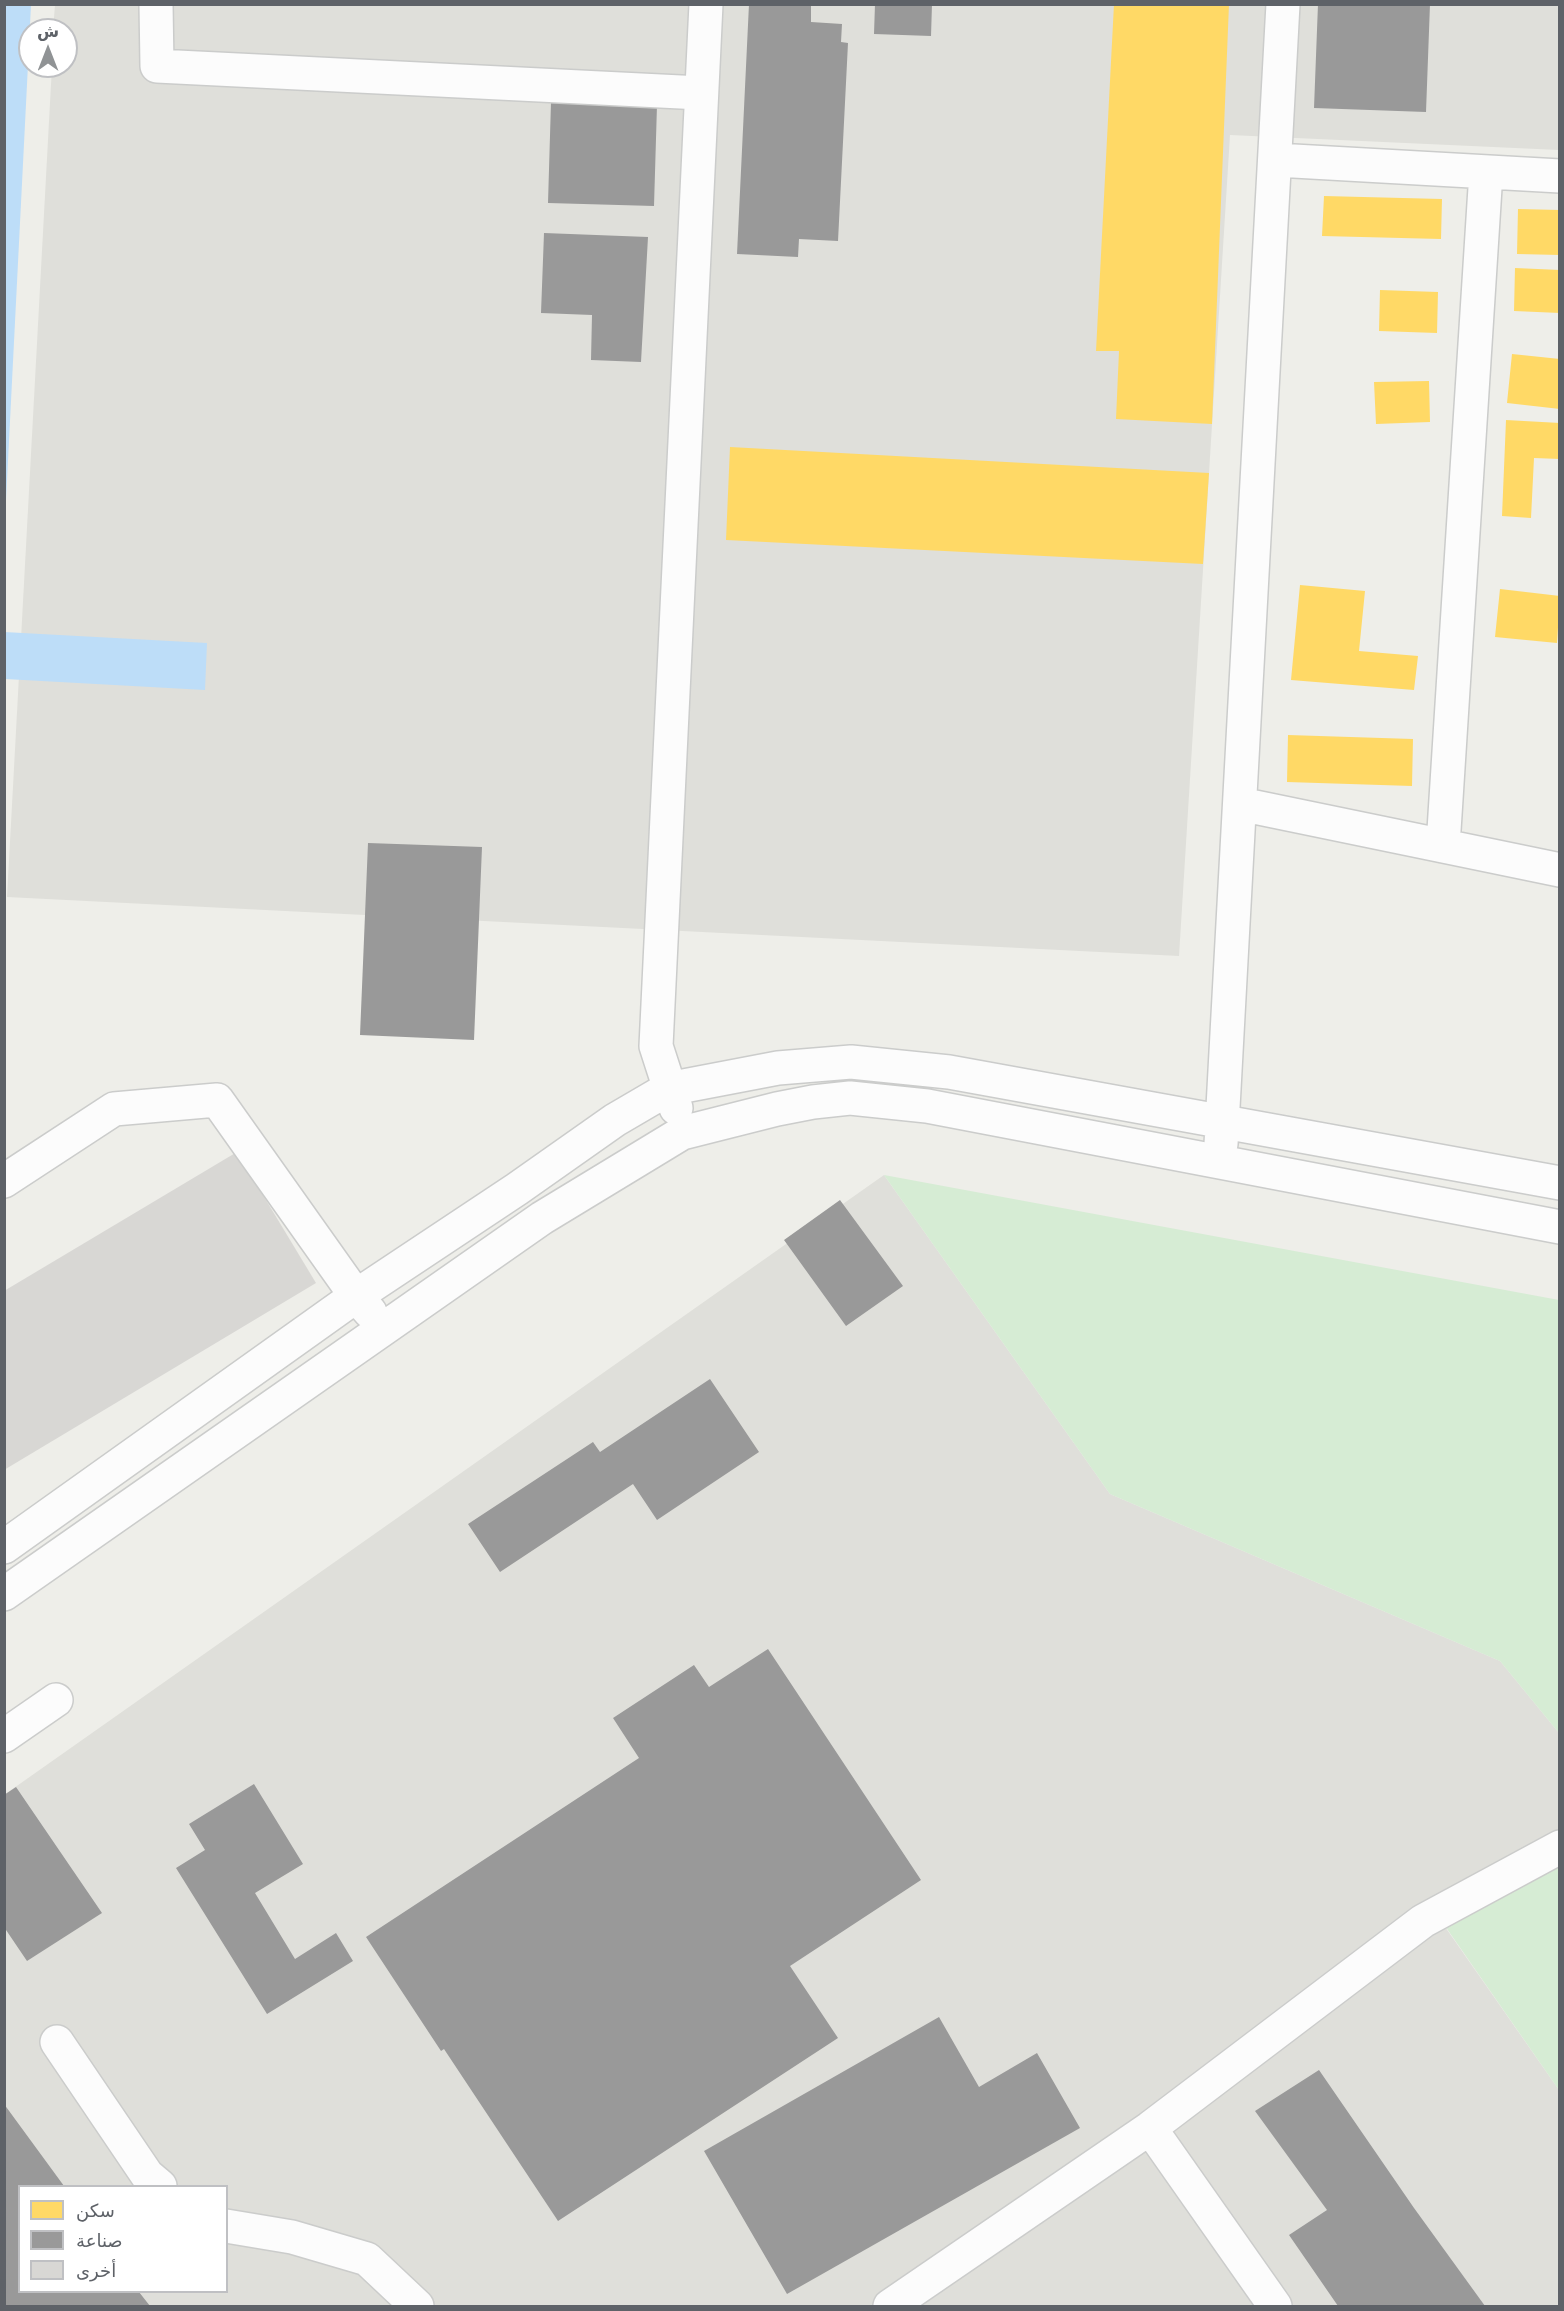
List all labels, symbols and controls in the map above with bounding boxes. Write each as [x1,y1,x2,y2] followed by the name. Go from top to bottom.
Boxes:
[18,18,78,78] north arrow
[37,22,59,41] text: ش
[18,2185,228,2293] legend
[76,2200,115,2221] text: سكن
[76,2230,123,2251] text: صناعة
[76,2260,116,2281] text: أخرى

